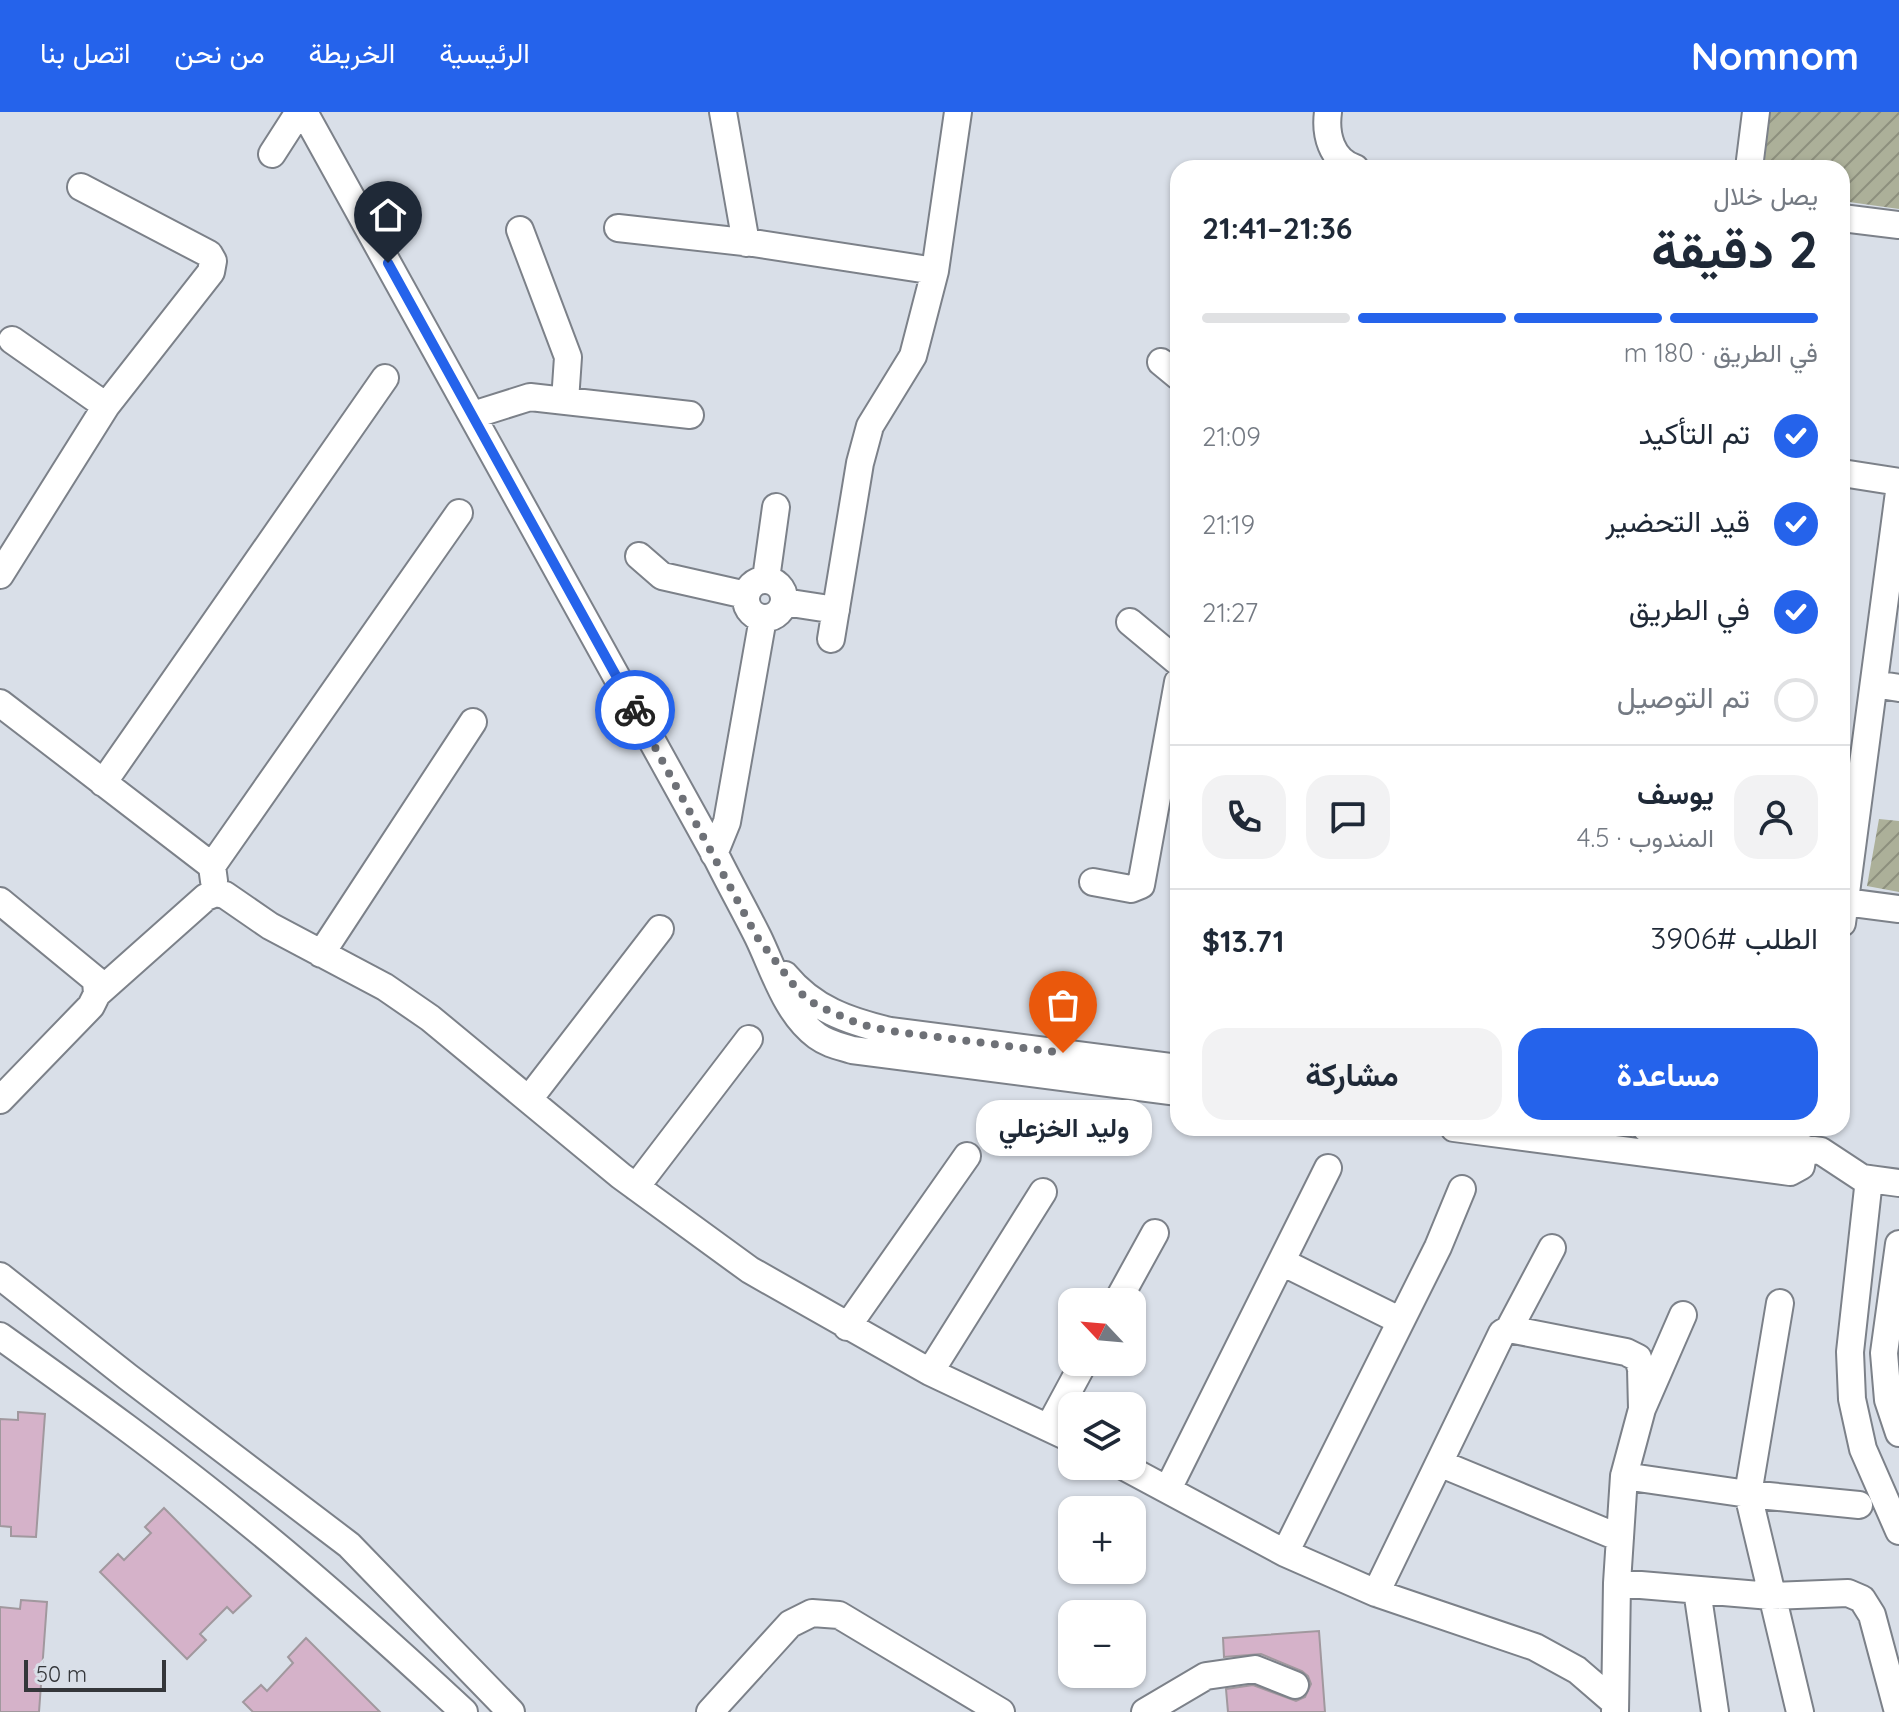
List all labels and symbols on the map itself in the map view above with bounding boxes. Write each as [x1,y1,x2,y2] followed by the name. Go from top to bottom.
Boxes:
[354,181,422,263] pin
[595,670,675,750] courier
[1029,971,1097,1053] pin
[975,1101,1151,1157] callout: وليد الخزعلي
[1058,1288,1146,1376] north arrow
[24,1656,166,1692] scale bar

